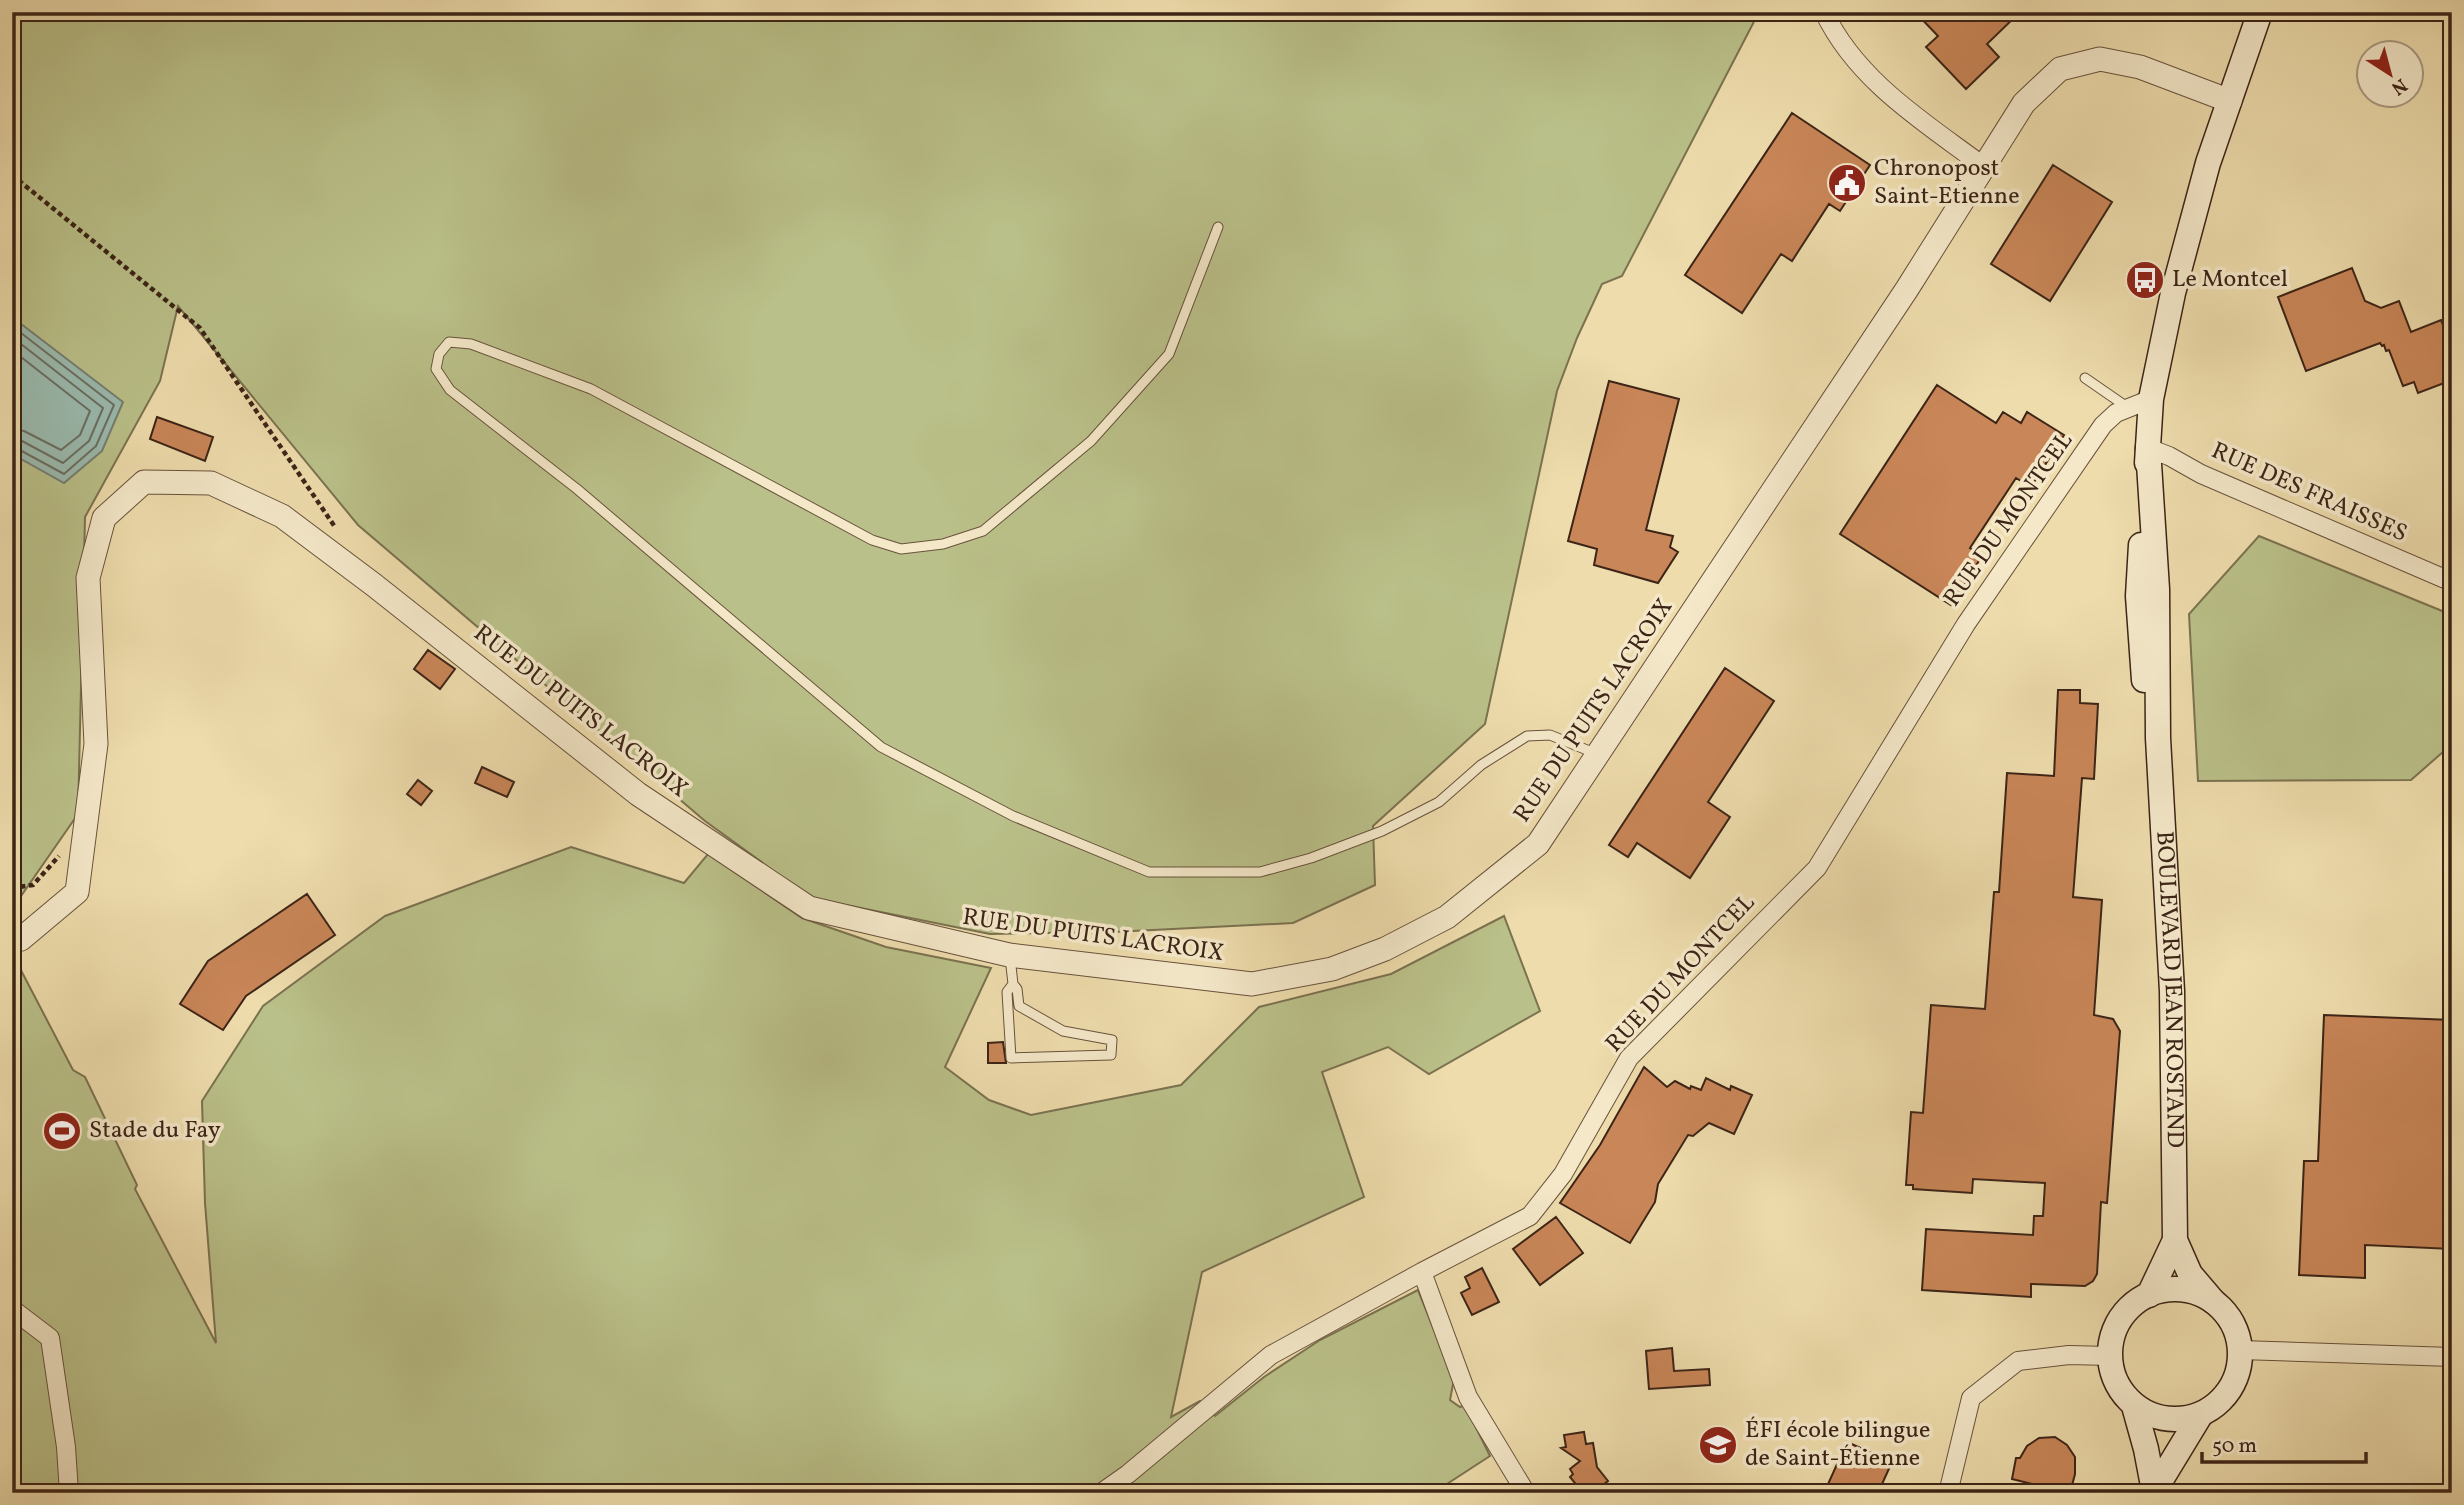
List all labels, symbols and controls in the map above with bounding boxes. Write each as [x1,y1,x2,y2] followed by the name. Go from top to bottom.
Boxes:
[2356,38,2426,108] north arrow
[2385,72,2412,101] text: N
[1874,152,2020,214] place label: Chronopost Saint-Etienne
[1826,162,1868,204] public building icon: Chronopost Saint-Etienne
[2124,259,2166,301] bus stop icon: Le Montcel
[2172,263,2288,297] place label: Le Montcel
[1936,426,2082,614] street label: RUE DU MONTCEL
[2206,435,2412,551] street label: RUE DES FRAISSES
[1506,592,1682,830] street label: RUE DU PUITS LACROIX
[466,617,694,807] street label: RUE DU PUITS LACROIX
[2146,830,2191,1148] street label: BOULEVARD JEAN ROSTAND
[1599,887,1763,1061] street label: RUE DU MONTCEL
[960,901,1226,971] street label: RUE DU PUITS LACROIX
[41,1110,83,1152] sports icon: Stade du Fay
[89,1114,221,1148] place label: Stade du Fay
[1745,1414,1930,1476] place label: ÉFI école bilingue de Saint-Étienne
[2202,1421,2366,1465] scale bar
[1697,1424,1739,1466] school or university icon: ÉFI école bilingue de Saint-Étienne
[2212,1432,2257,1461] text: 50 m

